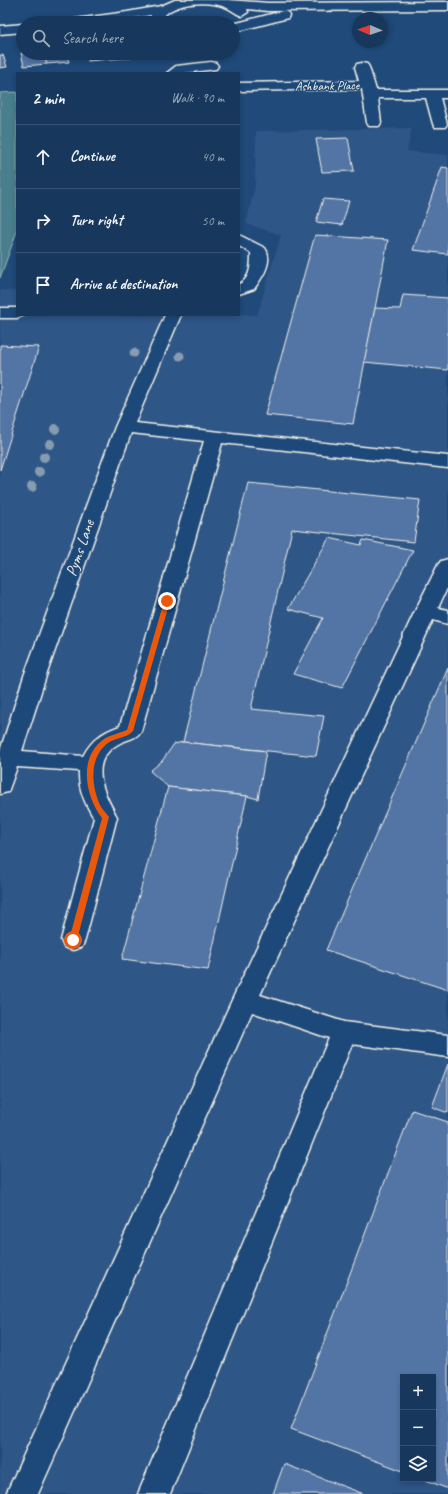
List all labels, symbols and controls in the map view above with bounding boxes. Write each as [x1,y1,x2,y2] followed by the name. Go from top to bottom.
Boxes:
[352,12,388,48] north arrow
[16,16,240,60] search box
[30,27,52,49] icon: search
[62,29,123,48] text: Search here
[295,77,360,95] street label: Ashbank Place
[32,88,65,109] text: 2 min
[171,90,224,106] text: Walk · 90 m
[32,146,54,168] icon: ahead
[70,147,115,166] text: Continue
[202,149,224,165] text: 40 m
[32,210,54,232] icon: right
[70,211,123,230] text: Turn right
[202,213,224,229] text: 50 m
[32,274,54,296] icon: arrive
[70,275,177,294] text: Arrive at destination
[61,516,100,579] street label: Pyms Lane
[158,592,176,610] route end
[64,931,82,949] route start
[400,1374,436,1482] map controls
[400,1374,436,1410] button: +
[400,1410,436,1446] button: −
[400,1446,436,1482] button: layers

